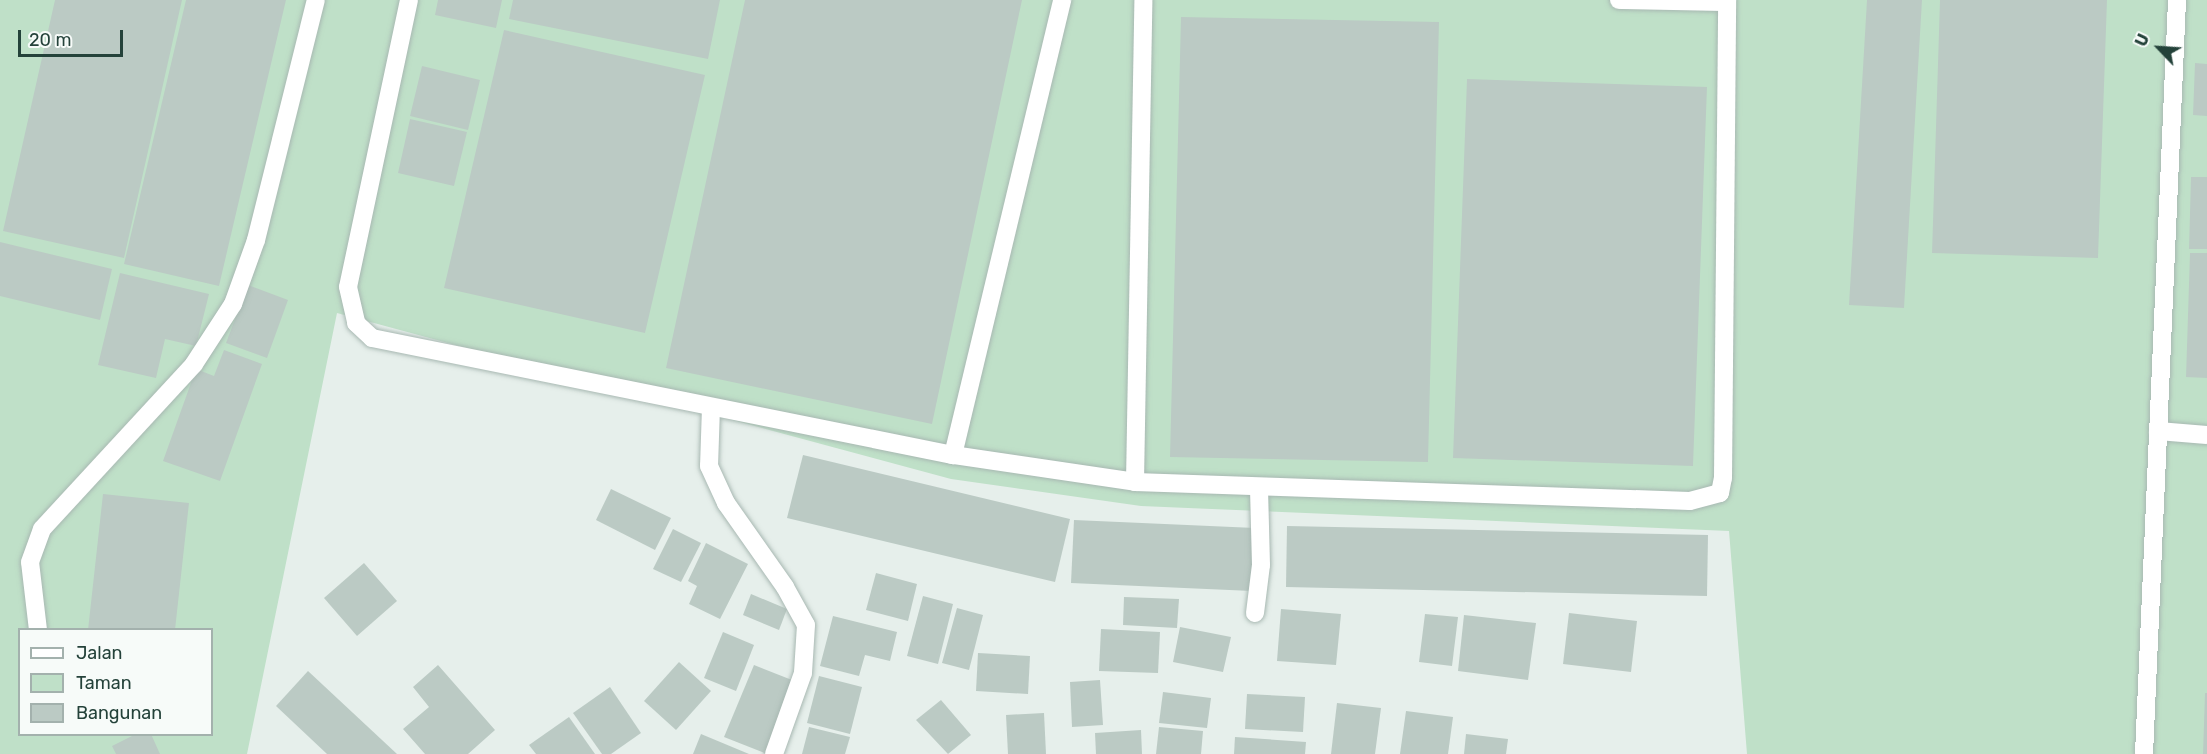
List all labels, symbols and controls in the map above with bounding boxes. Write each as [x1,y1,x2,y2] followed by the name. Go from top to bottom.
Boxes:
[21,18,126,56] scale bar
[2129,18,2189,78] north arrow
[29,29,71,51] text: 20 m
[2131,31,2153,49] text: U
[18,628,213,736] legend
[76,642,123,664] text: Jalan
[76,672,132,694] text: Taman
[76,702,162,724] text: Bangunan

